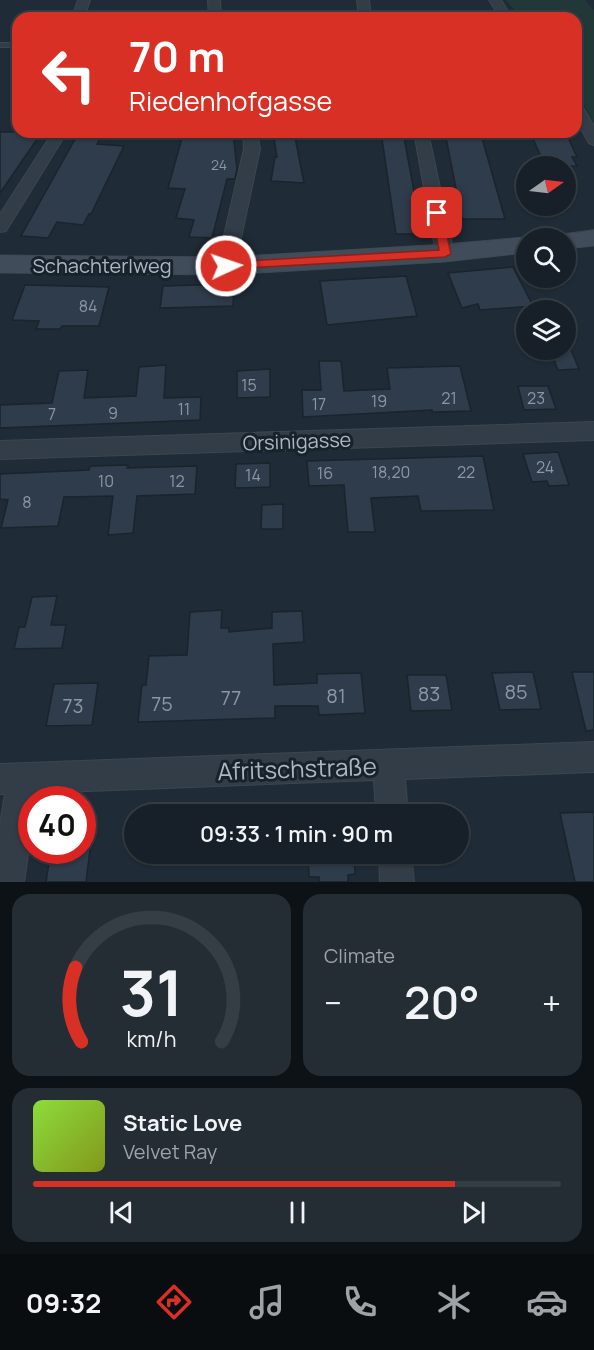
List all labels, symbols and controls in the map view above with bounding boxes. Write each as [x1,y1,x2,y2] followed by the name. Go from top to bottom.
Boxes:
[129,27,225,85] text: 70 m
[30,36,108,114] icon: left
[129,82,332,119] text: Riedenhofgasse
[211,155,227,174] house number: 24
[516,156,576,216] north arrow
[516,156,576,360] map controls
[411,187,462,238] pin
[420,196,453,229] icon: arrive
[516,228,576,288] button: search
[194,234,258,298] position arrow
[33,252,172,279] street label: Schachterlweg
[79,295,97,317] house number: 84
[516,300,576,360] button: layers
[241,374,257,396] house number: 15
[441,387,457,409] house number: 21
[527,387,545,409] house number: 23
[371,390,387,412] house number: 19
[312,393,326,415] house number: 17
[178,398,190,420] house number: 11
[108,402,118,424] house number: 9
[48,403,56,425] house number: 7
[242,426,352,456] street label: Orsinigasse
[536,456,554,478] house number: 24
[372,461,410,483] house number: 18,20
[457,461,475,483] house number: 22
[317,462,333,484] house number: 16
[245,464,261,486] house number: 14
[98,470,114,492] house number: 10
[169,470,185,492] house number: 12
[22,491,32,513] house number: 8
[504,678,528,705] house number: 85
[418,680,440,707] house number: 83
[326,682,346,709] house number: 81
[221,684,241,711] house number: 77
[151,690,173,717] house number: 75
[62,692,84,719] house number: 73
[217,749,377,787] street label: Afritschstraße
[18,786,96,864] speed limit sign: 40
[200,819,393,849] text: 09:33 · 1 min · 90 m
[324,942,395,969] text: Climate
[120,949,183,1035] text: 31
[404,971,480,1033] text: 20°
[324,980,342,1025] text: −
[542,980,561,1025] text: +
[127,1024,176,1053] text: km/h
[123,1108,242,1138] text: Static Love
[123,1138,217,1165] text: Velvet Ray
[105,1196,138,1229] icon: previous
[281,1196,314,1229] icon: pause
[457,1196,490,1229] icon: next
[153,1281,195,1323] icon: directions
[246,1281,288,1323] icon: music
[339,1281,381,1323] icon: phone
[433,1281,475,1323] icon: climate
[526,1281,568,1323] icon: car
[26,1284,101,1321] text: 09:32

